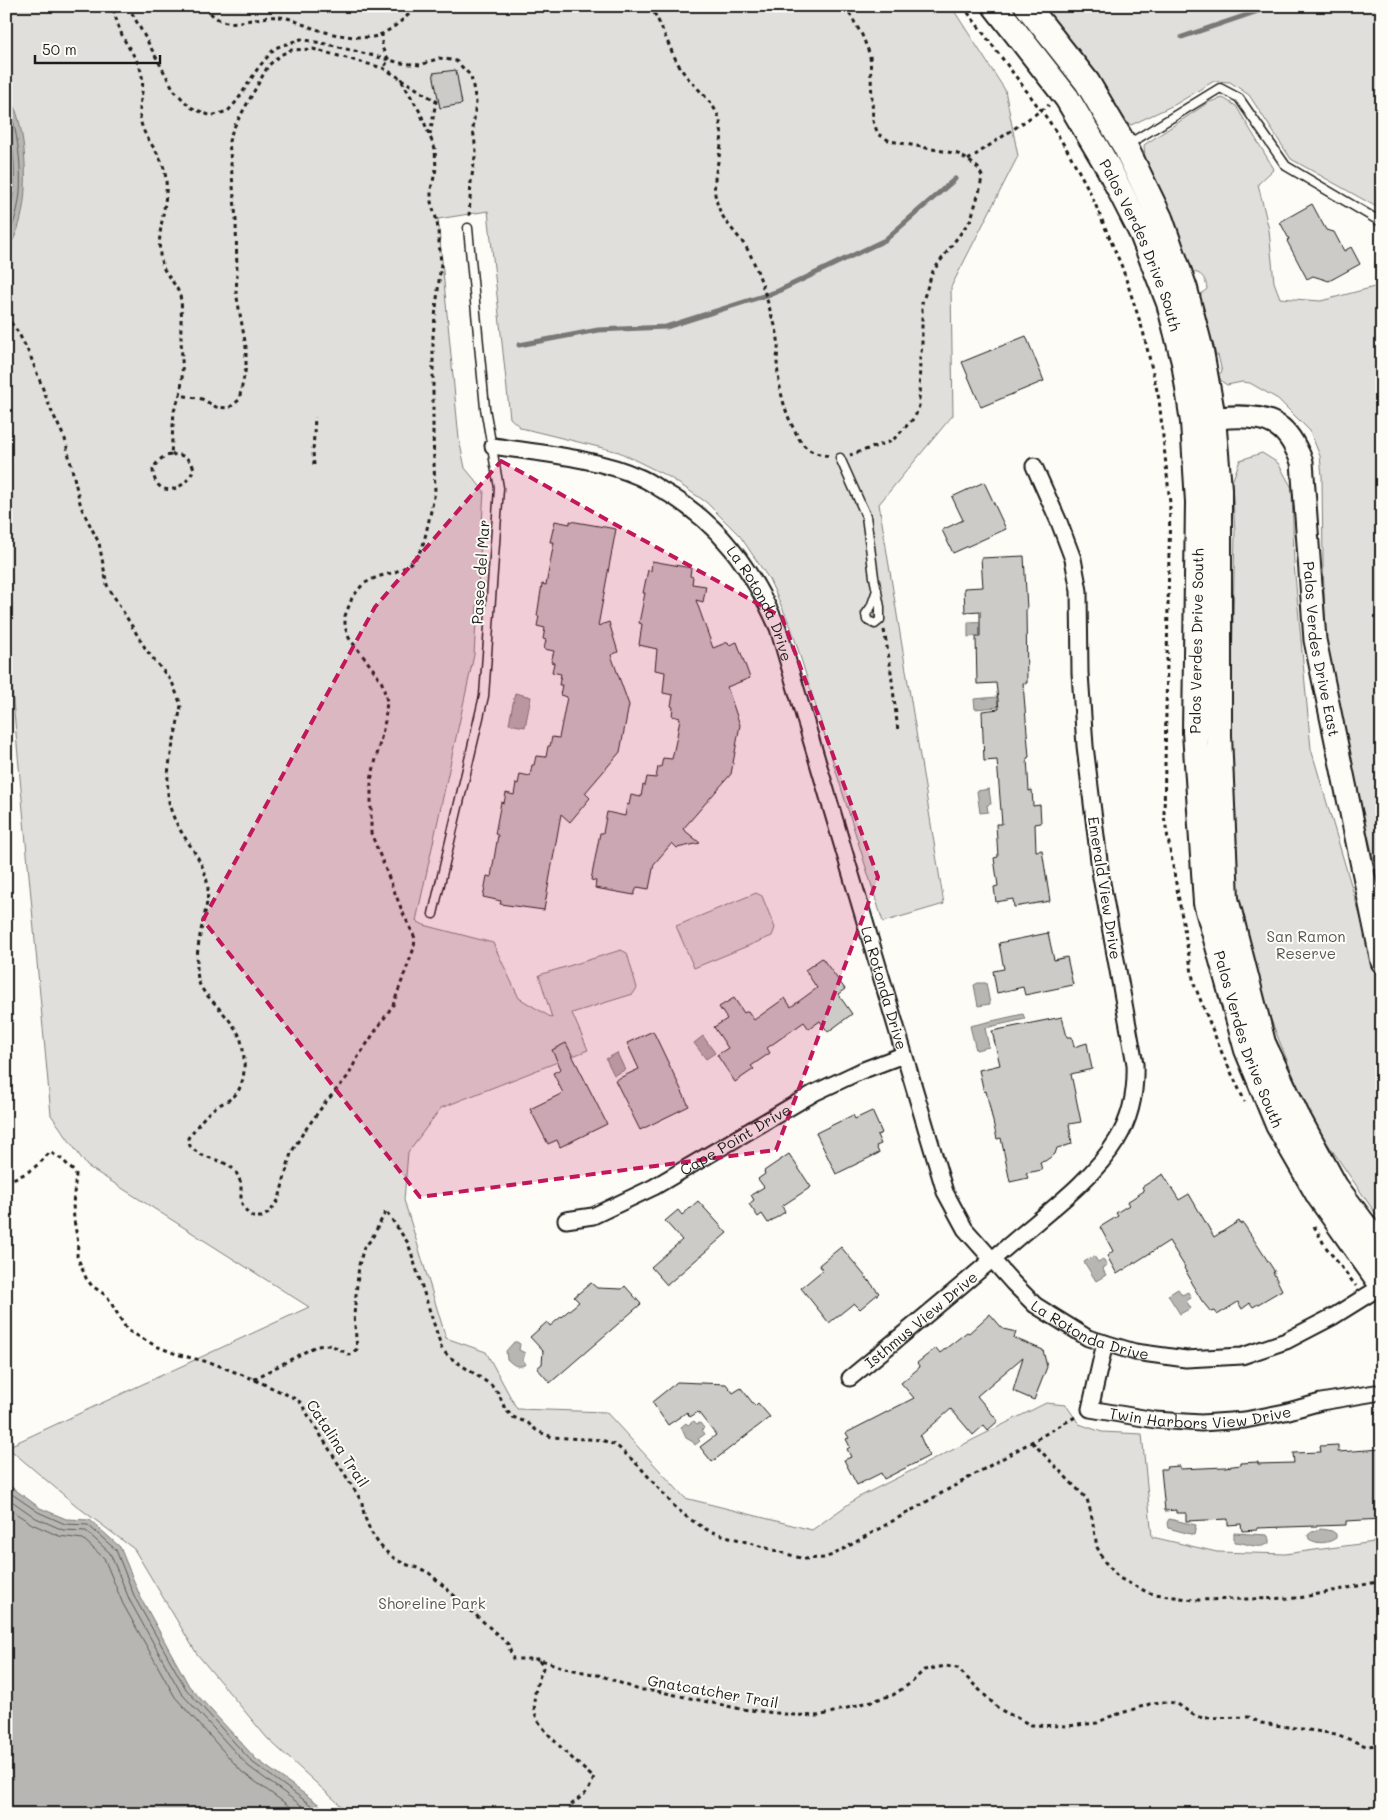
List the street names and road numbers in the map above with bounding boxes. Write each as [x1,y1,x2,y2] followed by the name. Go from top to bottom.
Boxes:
[1095,155,1186,333] street label: Palos Verdes Drive South
[466,519,494,625] street label: Paseo del Mar
[723,541,797,663] street label: La Rotonda Drive
[1184,548,1208,734] street label: Palos Verdes Drive South
[1299,561,1345,738] street label: Palos Verdes Drive East
[1084,815,1126,961] street label: Emerald View Drive
[857,924,912,1052] street label: La Rotonda Drive
[1210,948,1288,1130] street label: Palos Verdes Drive South
[676,1099,794,1180] street label: Cape Point Drive
[860,1266,981,1372] street label: Isthmus View Drive
[1028,1295,1150,1364] street label: La Rotonda Drive
[302,1395,374,1491] street label: Catalina Trail
[1108,1401,1293,1433] street label: Twin Harbors View Drive
[646,1670,780,1712] street label: Gnatcatcher Trail

